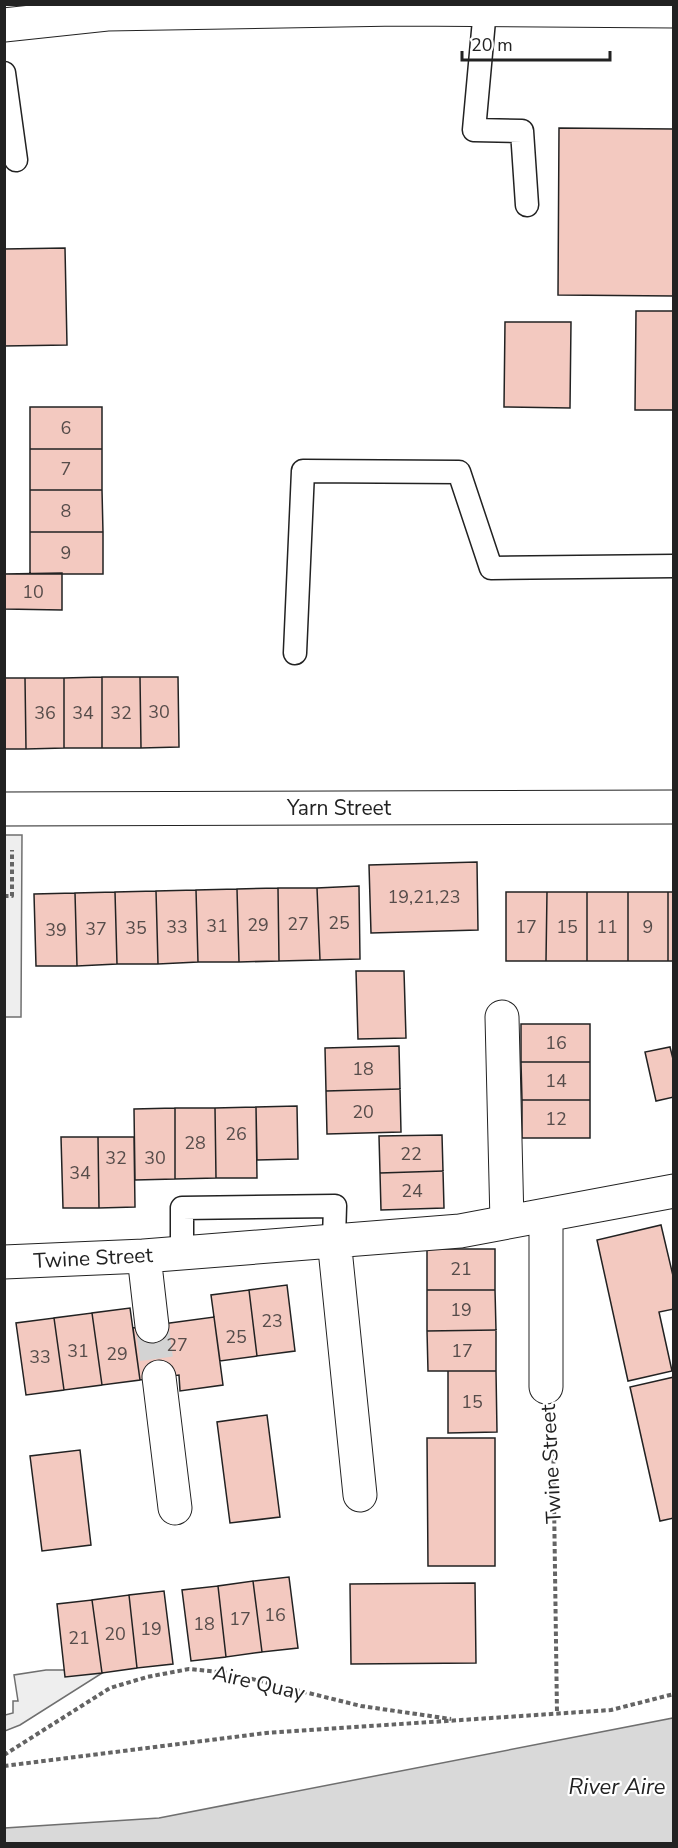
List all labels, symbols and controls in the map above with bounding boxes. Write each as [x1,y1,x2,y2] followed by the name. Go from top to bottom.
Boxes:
[462,24,610,62] scale bar
[471,33,513,57] text: 20 m
[61,416,71,440] house number: 6
[61,457,71,481] house number: 7
[61,499,71,523] house number: 8
[61,541,71,565] house number: 9
[22,580,44,604] house number: 10
[148,700,170,724] house number: 30
[34,701,56,725] house number: 36
[72,701,94,725] house number: 34
[110,701,132,725] house number: 32
[286,794,392,822] street label: Yarn Street
[387,885,461,909] house number: 19,21,23
[328,911,350,935] house number: 25
[287,912,309,936] house number: 27
[247,913,269,937] house number: 29
[206,914,228,938] house number: 31
[166,915,188,939] house number: 33
[515,915,537,939] house number: 17
[556,915,578,939] house number: 15
[596,915,618,939] house number: 11
[643,915,653,939] house number: 9
[125,916,147,940] house number: 35
[85,917,107,941] house number: 37
[45,918,67,942] house number: 39
[545,1031,567,1055] house number: 16
[352,1057,374,1081] house number: 18
[545,1069,567,1093] house number: 14
[352,1100,374,1124] house number: 20
[545,1107,567,1131] house number: 12
[225,1122,247,1146] house number: 26
[184,1131,206,1155] house number: 28
[400,1142,422,1166] house number: 22
[105,1146,127,1170] house number: 32
[144,1146,166,1170] house number: 30
[69,1161,91,1185] house number: 34
[401,1179,423,1203] house number: 24
[33,1241,154,1275] street label: Twine Street
[450,1257,472,1281] house number: 21
[450,1298,472,1322] house number: 19
[261,1309,283,1333] house number: 23
[225,1325,247,1349] house number: 25
[166,1333,188,1357] house number: 27
[67,1339,89,1363] house number: 31
[451,1339,473,1363] house number: 17
[106,1342,128,1366] house number: 29
[29,1345,51,1369] house number: 33
[461,1390,483,1414] house number: 15
[534,1403,568,1524] street label: Twine Street
[264,1603,286,1627] house number: 16
[229,1607,251,1631] house number: 17
[193,1612,215,1636] house number: 18
[140,1617,162,1641] house number: 19
[104,1622,126,1646] house number: 20
[68,1626,90,1650] house number: 21
[210,1659,308,1707] street label: Aire Quay
[569,1772,666,1802] water label: River Aire

